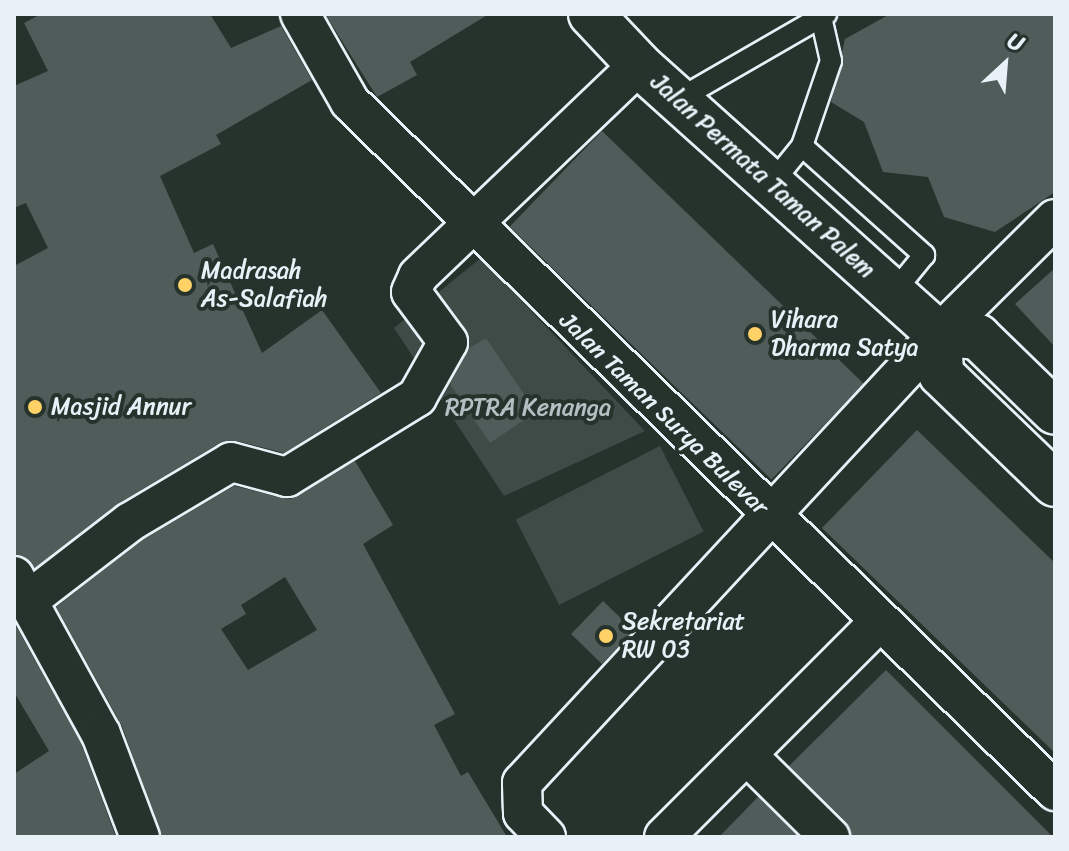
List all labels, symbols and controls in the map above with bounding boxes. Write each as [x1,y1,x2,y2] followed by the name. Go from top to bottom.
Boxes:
[1001,21,1031,63] text: U
[965,24,1045,104] north arrow
[644,67,882,285] street label: Jalan Permata Taman Palem
[201,257,327,313] place label: Madrasah As-Salafiah
[176,276,194,294] marker: Madrasah As-Salafiah
[552,305,776,523] street label: Jalan Taman Surya Bulevar
[771,306,919,362] place label: Vihara Dharma Satya
[746,325,764,343] marker: Vihara Dharma Satya
[51,393,191,421] place label: Masjid Annur
[445,394,611,422] park label: RPTRA Kenanga
[26,398,44,416] marker: Masjid Annur
[622,608,745,664] place label: Sekretariat RW 03
[597,627,615,645] marker: Sekretariat RW 03

